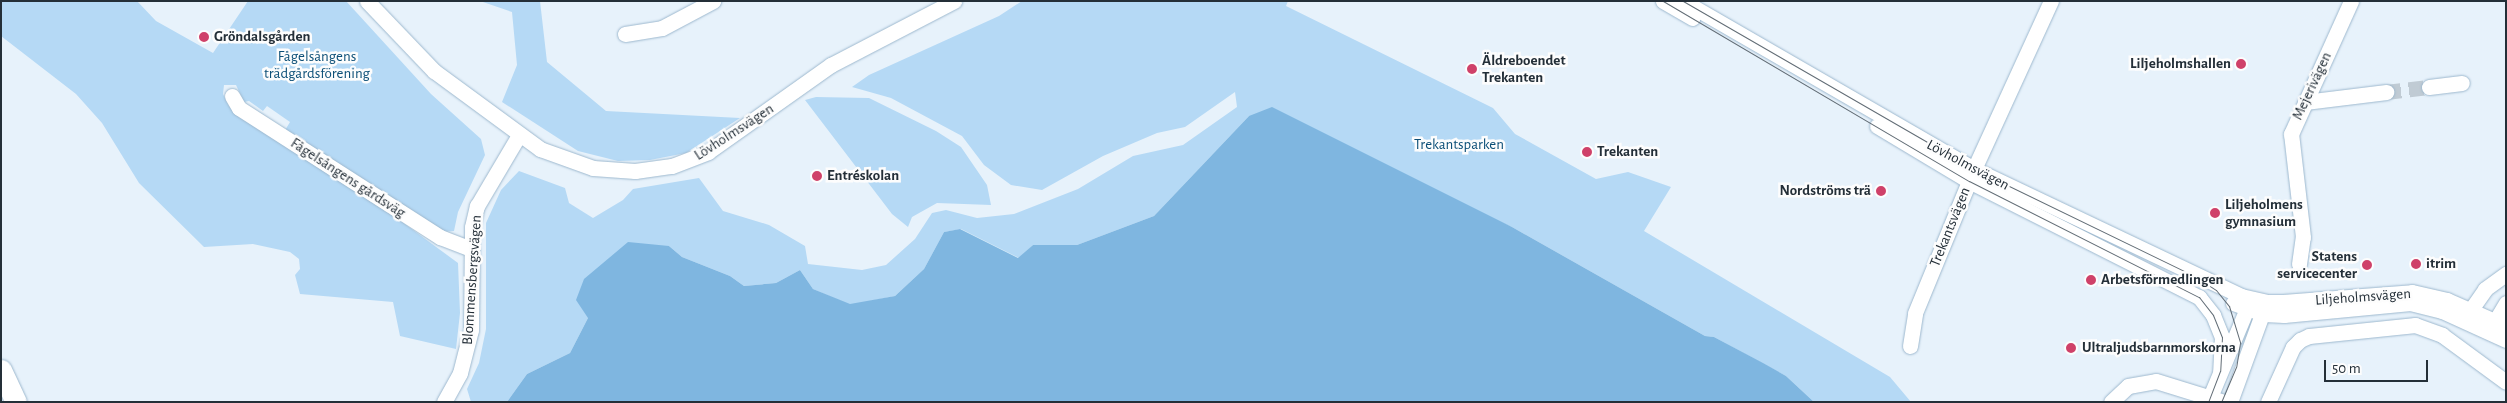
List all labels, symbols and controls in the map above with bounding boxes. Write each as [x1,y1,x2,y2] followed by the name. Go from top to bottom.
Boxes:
[214,28,311,46] place label: Gröndalsgården
[198,31,210,43] marker: Gröndalsgården
[264,47,370,82] park label: Fågelsångens trädgårdsförening
[2288,49,2336,123] street label: Mejerivägen
[1482,51,1566,86] place label: Äldreboendet Trekanten
[2130,55,2231,73] place label: Liljeholmshallen
[2235,58,2247,70] marker: Liljeholmshallen
[1466,63,1478,75] marker: Äldreboendet Trekanten
[691,100,777,164] street label: Lövholmsvägen
[287,134,409,222] street label: Fågelsångens gårdsväg
[1414,136,1504,154] park label: Trekantsparken
[1924,136,2012,194] street label: Lövholmsvägen
[1597,143,1658,161] place label: Trekanten
[1581,146,1593,158] marker: Trekanten
[827,167,899,185] place label: Entréskolan
[811,170,823,182] marker: Entréskolan
[1780,182,1871,200] place label: Nordströms trä
[1926,184,1974,270] street label: Trekantsvägen
[1875,185,1887,197] marker: Nordströms trä
[2225,195,2303,230] place label: Liljeholmens gymnasium
[2209,207,2221,219] marker: Liljeholmens gymnasium
[458,214,486,346] street label: Blommensbergsvägen
[2277,247,2357,282] place label: Statens servicecenter
[2426,255,2456,273] place label: itrim
[2410,258,2422,270] marker: itrim
[2361,259,2373,271] marker: Statens servicecenter
[2101,271,2223,289] place label: Arbetsförmedlingen
[2085,274,2097,286] marker: Arbetsförmedlingen
[2315,285,2411,309] street label: Liljeholmsvägen
[2082,339,2236,357] place label: Ultraljudsbarnmorskorna
[2064,341,2078,355] marker: Ultraljudsbarnmorskorna
[2327,350,2431,382] scale bar
[2332,361,2361,376] text: 50 m

